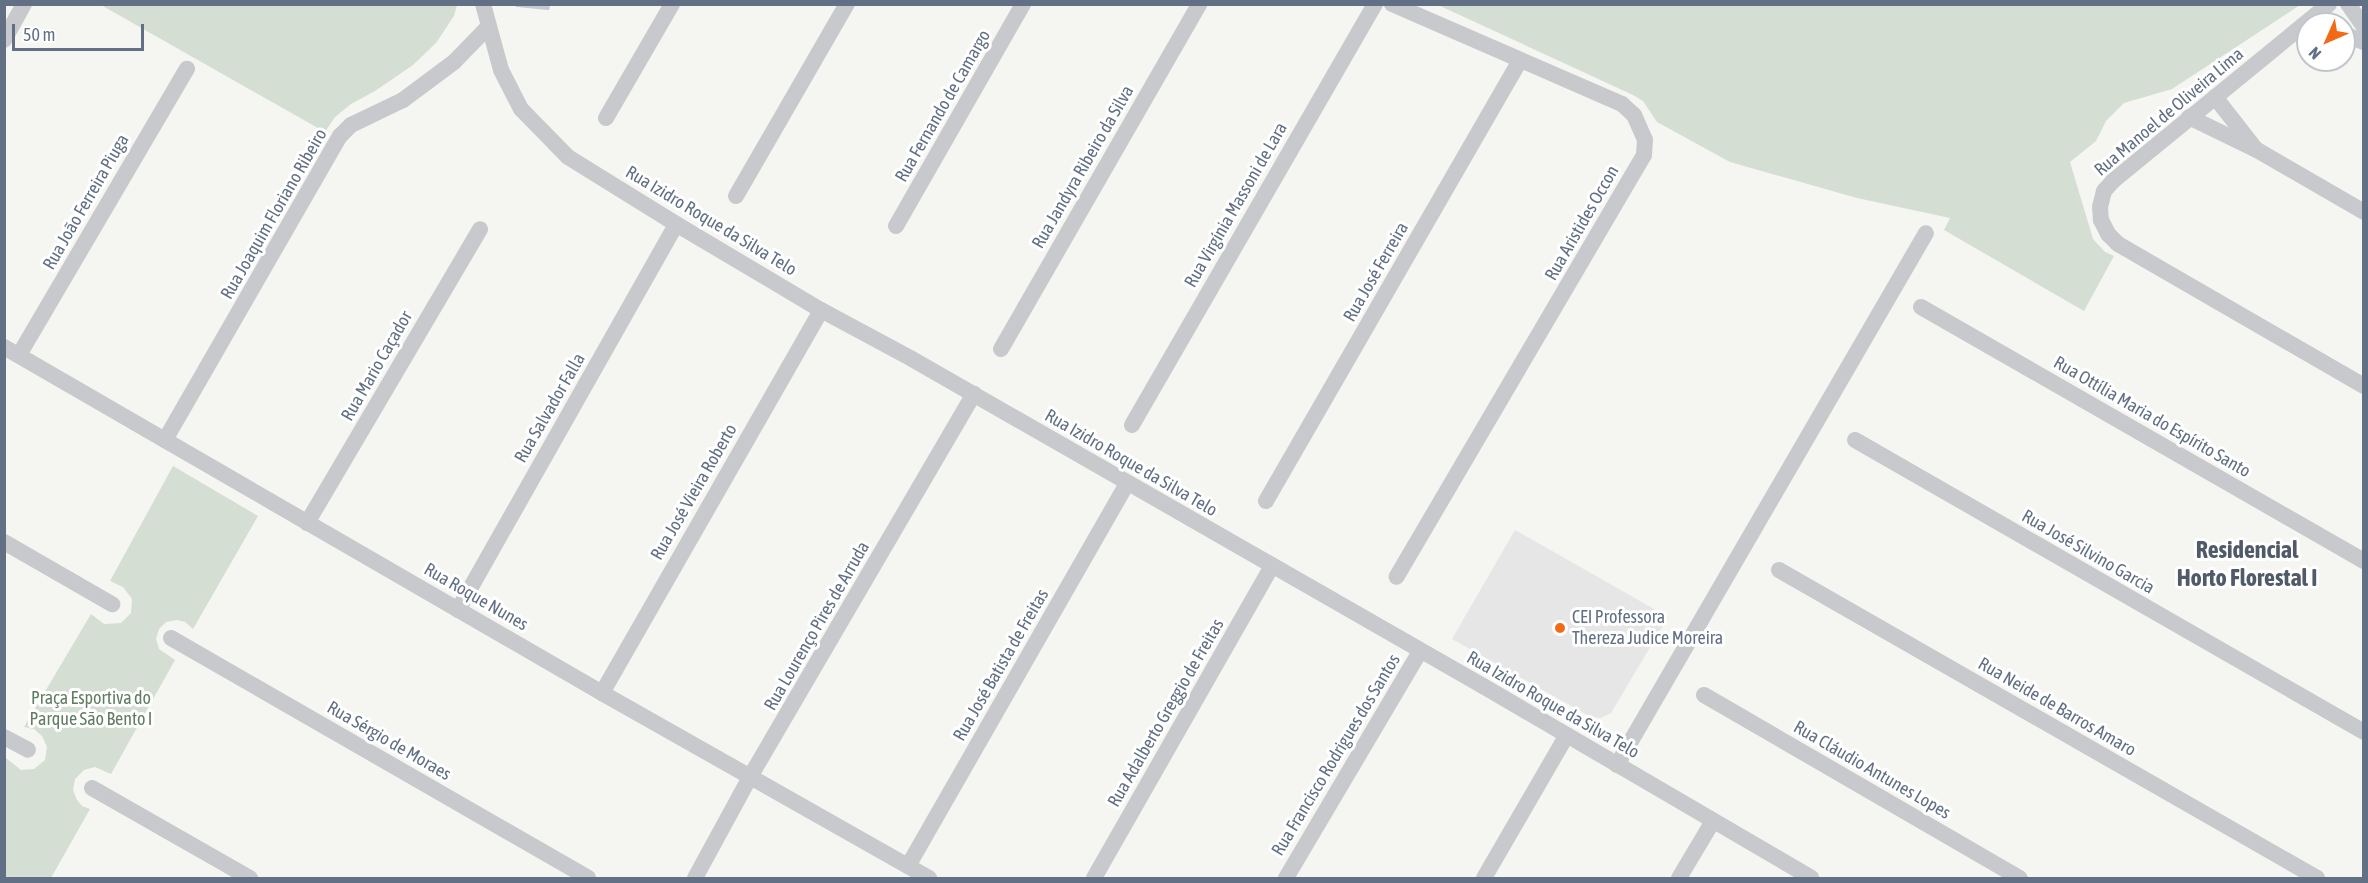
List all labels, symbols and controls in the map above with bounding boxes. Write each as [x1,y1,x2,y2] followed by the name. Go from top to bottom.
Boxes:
[15,12,147,50] scale bar
[2296,12,2356,72] north arrow
[23,24,55,45] text: 50 m
[891,26,995,186] street label: Rua Fernando de Camargo
[2090,43,2248,181] street label: Rua Manoel de Oliveira Lima
[2305,44,2324,63] text: N
[1027,82,1139,252] street label: Rua Jandyra Ribeiro da Silva
[1180,119,1292,291] street label: Rua Virgínia Massoni de Lara
[216,125,332,303] street label: Rua Joaquim Floriano Ribeiro
[38,130,134,274] street label: Rua João Ferreira Piuga
[622,161,800,281] street label: Rua Izidro Roque da Silva Telo
[1540,162,1624,284] street label: Rua Aristides Occon
[1339,219,1413,325] street label: Rua José Ferreira
[337,307,417,425] street label: Rua Mario Caçador
[510,350,590,466] street label: Rua Salvador Falla
[2050,352,2254,482] street label: Rua Ottília Maria do Espírito Santo
[1041,405,1221,521] street label: Rua Izidro Roque da Silva Telo
[646,420,742,564] street label: Rua José Vieira Roberto
[2018,505,2158,599] street label: Rua José Silvino Garcia
[2177,536,2317,592] district label: Residencial Horto Florestal I
[760,538,874,714] street label: Rua Lourenço Pires de Arruda
[420,559,532,635] street label: Rua Roque Nunes
[949,585,1053,745] street label: Rua José Batista de Freitas
[1572,607,1723,650] place label: CEI Professora Thereza Judice Moreira
[1103,615,1229,811] street label: Rua Adalberto Greggio de Freitas
[1553,621,1567,635] marker: CEI Professora Thereza Judice Moreira
[1463,647,1643,763] street label: Rua Izidro Roque da Silva Telo
[1267,650,1405,860] street label: Rua Francisco Rodrigues dos Santos
[1974,653,2140,761] street label: Rua Neide de Barros Amaro
[30,688,152,730] park label: Praça Esportiva do Parque São Bento I
[323,697,455,785] street label: Rua Sérgio de Moraes
[1790,716,1954,824] street label: Rua Cláudio Antunes Lopes

